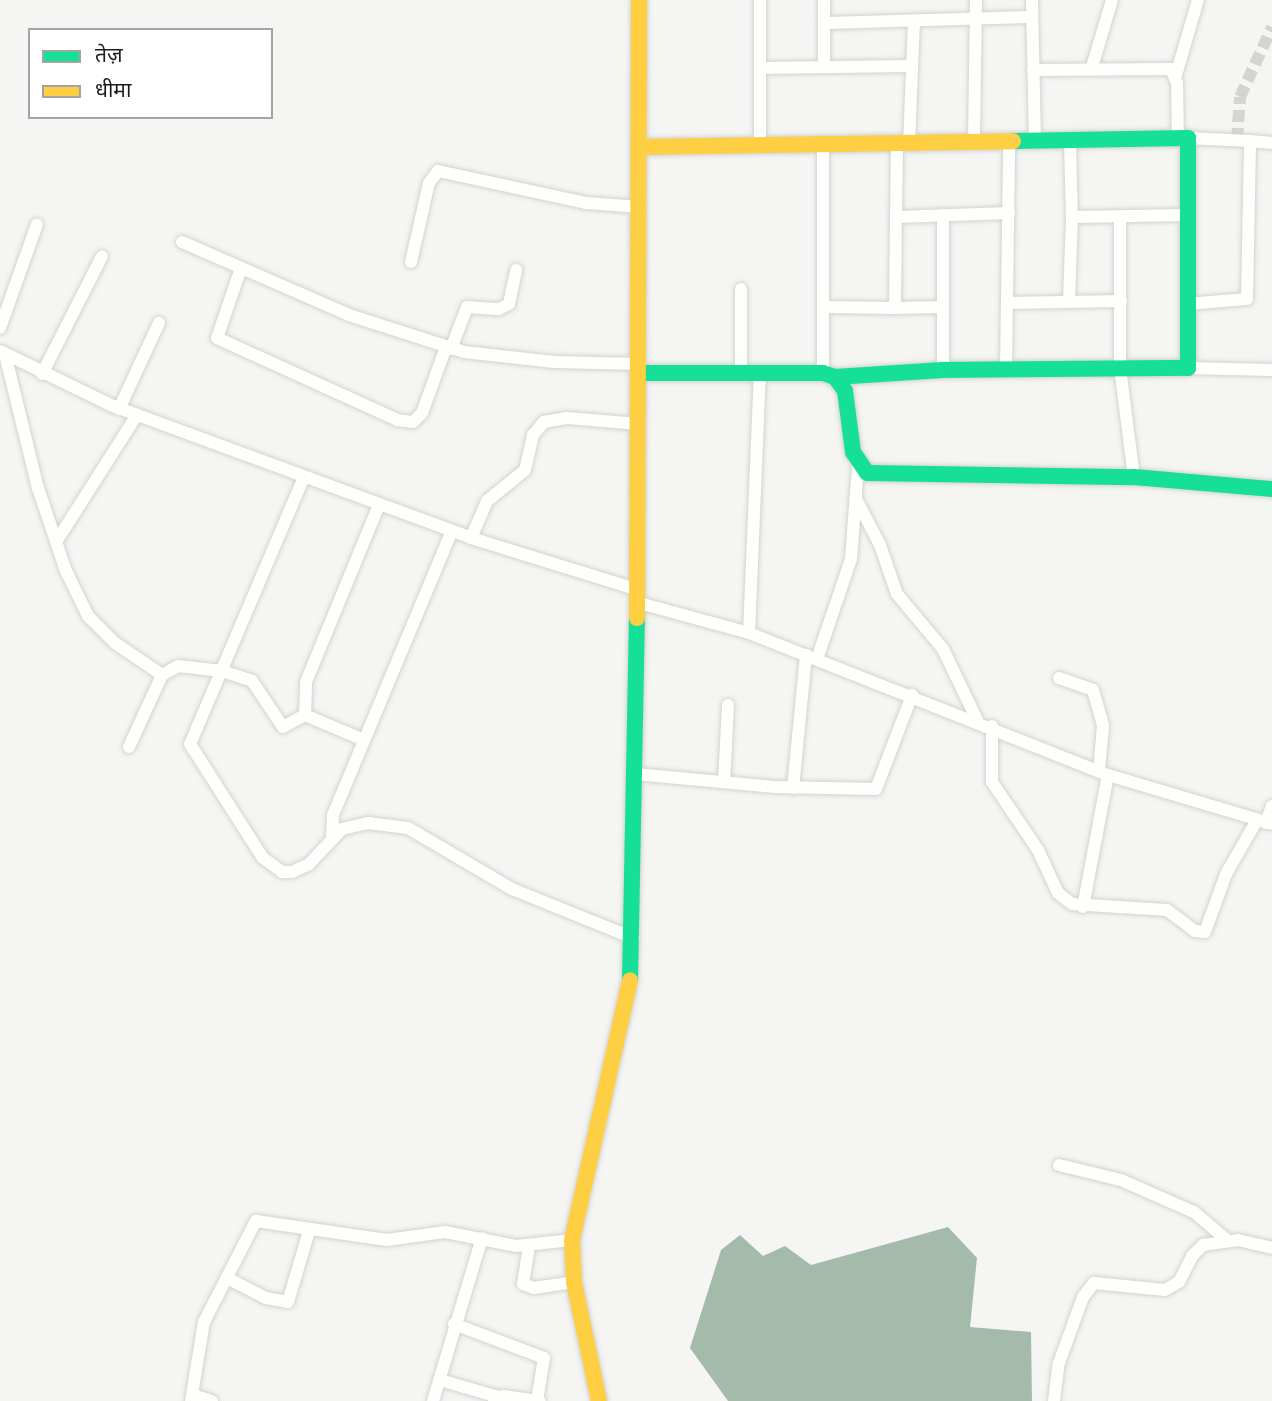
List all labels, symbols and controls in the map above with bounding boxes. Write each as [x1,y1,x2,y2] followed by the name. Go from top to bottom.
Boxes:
[28,28,273,119] legend
[95,45,123,66] text: तेज़
[95,80,131,101] text: धीमा

